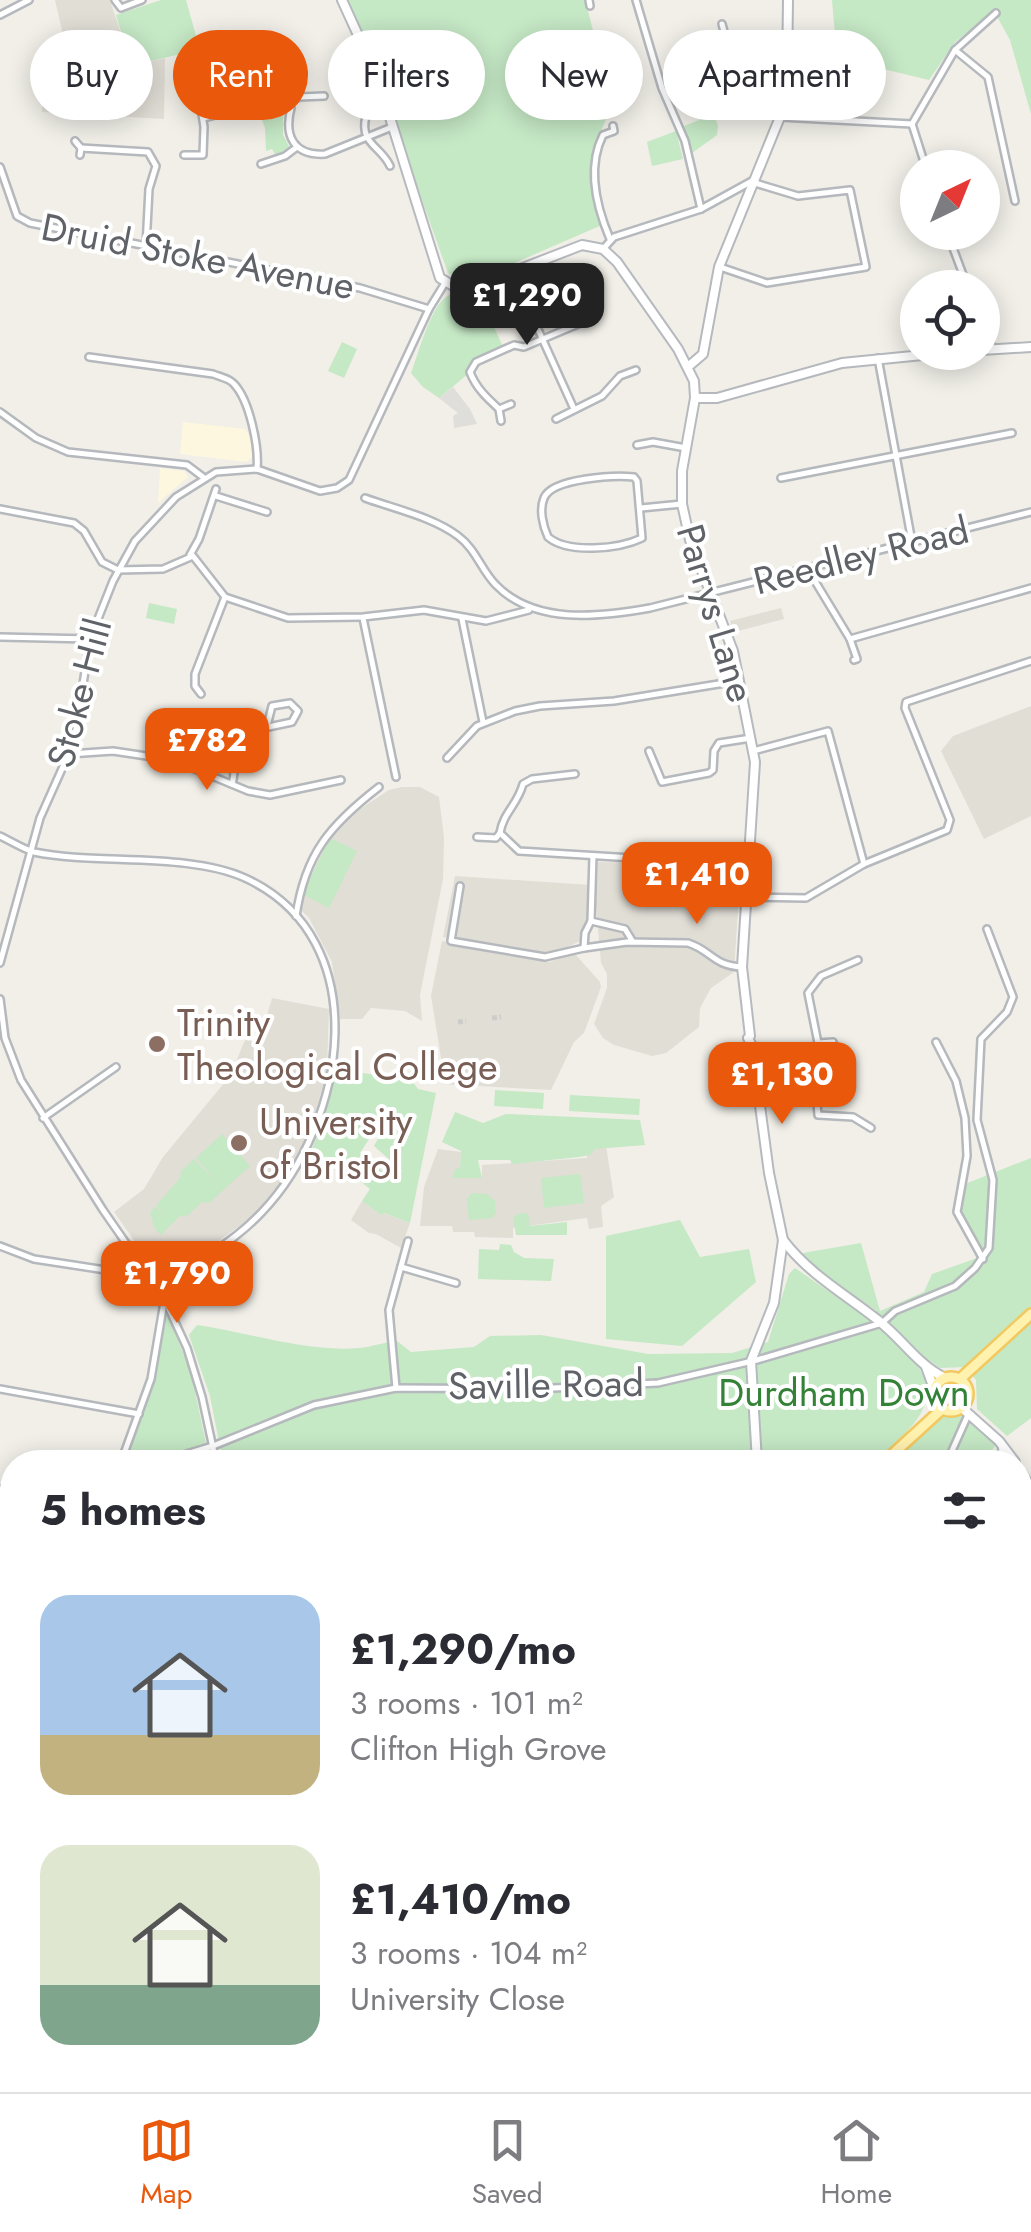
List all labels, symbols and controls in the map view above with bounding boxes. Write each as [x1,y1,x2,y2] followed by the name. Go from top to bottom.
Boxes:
[30,30,153,120] chip: Buy
[173,30,308,120] chip: Rent
[328,30,485,120] chip: Filters
[505,30,643,120] chip: New
[663,30,886,120] chip: Apartment
[900,150,1000,250] north arrow
[900,150,1000,370] map controls
[37,199,359,313] street label: Druid Stoke Avenue
[446,263,608,348] pin: £1,290
[900,270,1000,370] button: locate
[472,272,582,318] text: £1,290
[748,502,974,608] street label: Reedley Road
[663,517,769,709] street label: Parrys Lane
[33,612,125,774] street label: Stoke Hill
[148,708,266,793] pin: £782
[167,717,247,763] text: £782
[616,842,778,927] pin: £1,410
[644,851,750,897] text: £1,410
[177,995,498,1094] place label: Trinity Theological College
[146,1033,168,1055] marker: Trinity Theological College
[701,1042,863,1127] pin: £1,130
[730,1051,834,1097] text: £1,130
[259,1094,413,1193] place label: University of Bristol
[228,1132,250,1154] marker: University of Bristol
[96,1241,258,1326] pin: £1,790
[123,1250,231,1296] text: £1,790
[448,1355,644,1413] street label: Saville Road
[718,1365,970,1420] park label: Durdham Down
[40,1480,206,1541] text: 5 homes
[937,1483,992,1538] icon: filters
[350,1619,576,1680] text: £1,290/mo
[120,1635,240,1755] icon: home
[350,1680,583,1726] text: 3 rooms · 101 m²
[350,1726,607,1772] text: Clifton High Grove
[350,1869,571,1930] text: £1,410/mo
[120,1885,240,2005] icon: home
[350,1930,587,1976] text: 3 rooms · 104 m²
[350,1976,565,2022] text: University Close
[139,2113,194,2214] tab: Map
[472,2113,543,2214] tab: Saved
[820,2113,892,2214] tab: Home

